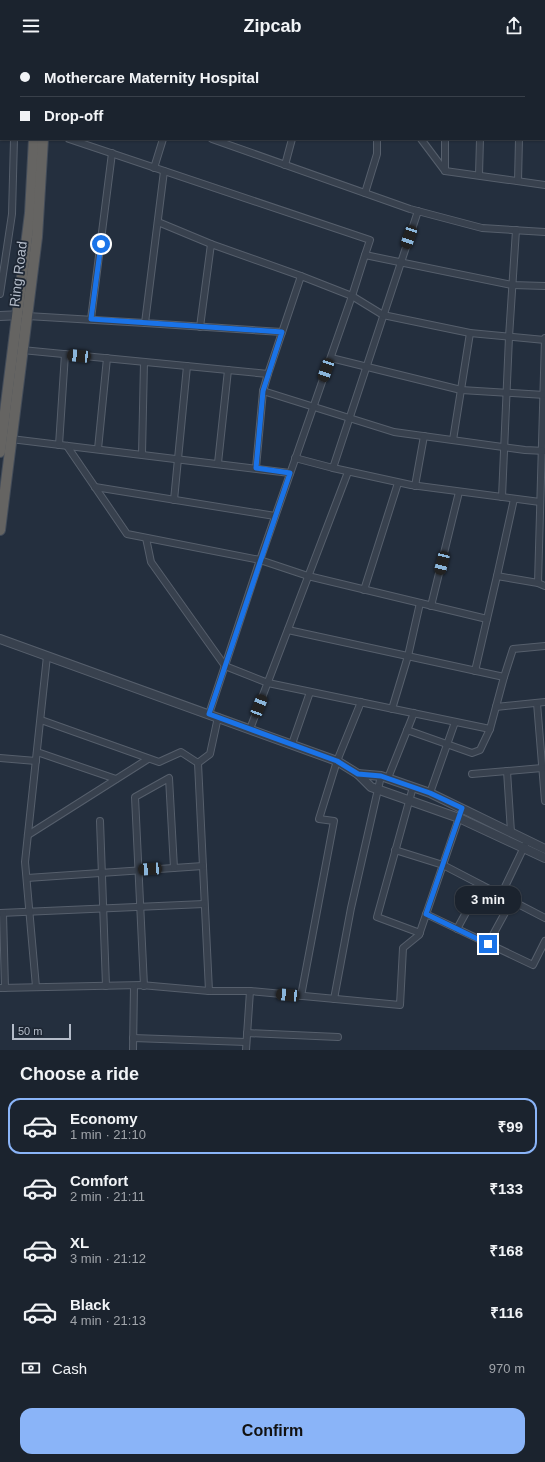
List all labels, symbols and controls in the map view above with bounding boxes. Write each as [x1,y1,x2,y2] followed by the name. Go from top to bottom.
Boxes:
[20,15,42,37] icon: menu
[503,15,525,37] icon: share
[243,16,302,36] text: Zipcab
[44,69,259,86] text: Mothercare Maternity Hospital
[44,107,103,124] text: Drop-off
[399,224,419,250] car
[92,235,110,253] route start
[6,240,30,308] street label: Ring Road
[66,349,92,363] car
[316,357,336,383] car
[433,550,451,576] car
[249,693,269,719] car
[138,862,162,876] car
[455,886,521,914] callout: 3 min
[471,892,505,907] text: 3 min
[479,935,497,953] route end
[276,988,300,1002] car
[12,1022,71,1041] scale bar
[18,1025,42,1037] text: 50 m
[20,1064,139,1084] text: Choose a ride
[22,1108,58,1144] icon: car
[70,1110,138,1127] text: Economy
[498,1118,523,1135] text: ₹99
[70,1127,146,1142] text: 1 min · 21:10
[22,1170,58,1206] icon: car
[70,1172,128,1189] text: Comfort
[489,1180,523,1197] text: ₹133
[70,1189,145,1204] text: 2 min · 21:11
[22,1232,58,1268] icon: car
[70,1234,89,1251] text: XL
[489,1242,523,1259] text: ₹168
[70,1251,146,1266] text: 3 min · 21:12
[22,1294,58,1330] icon: car
[70,1296,110,1313] text: Black
[490,1304,523,1321] text: ₹116
[70,1313,146,1328] text: 4 min · 21:13
[20,1357,42,1379] icon: cash
[52,1360,87,1377] text: Cash
[489,1361,525,1376] text: 970 m
[20,1408,525,1454] button: Confirm

